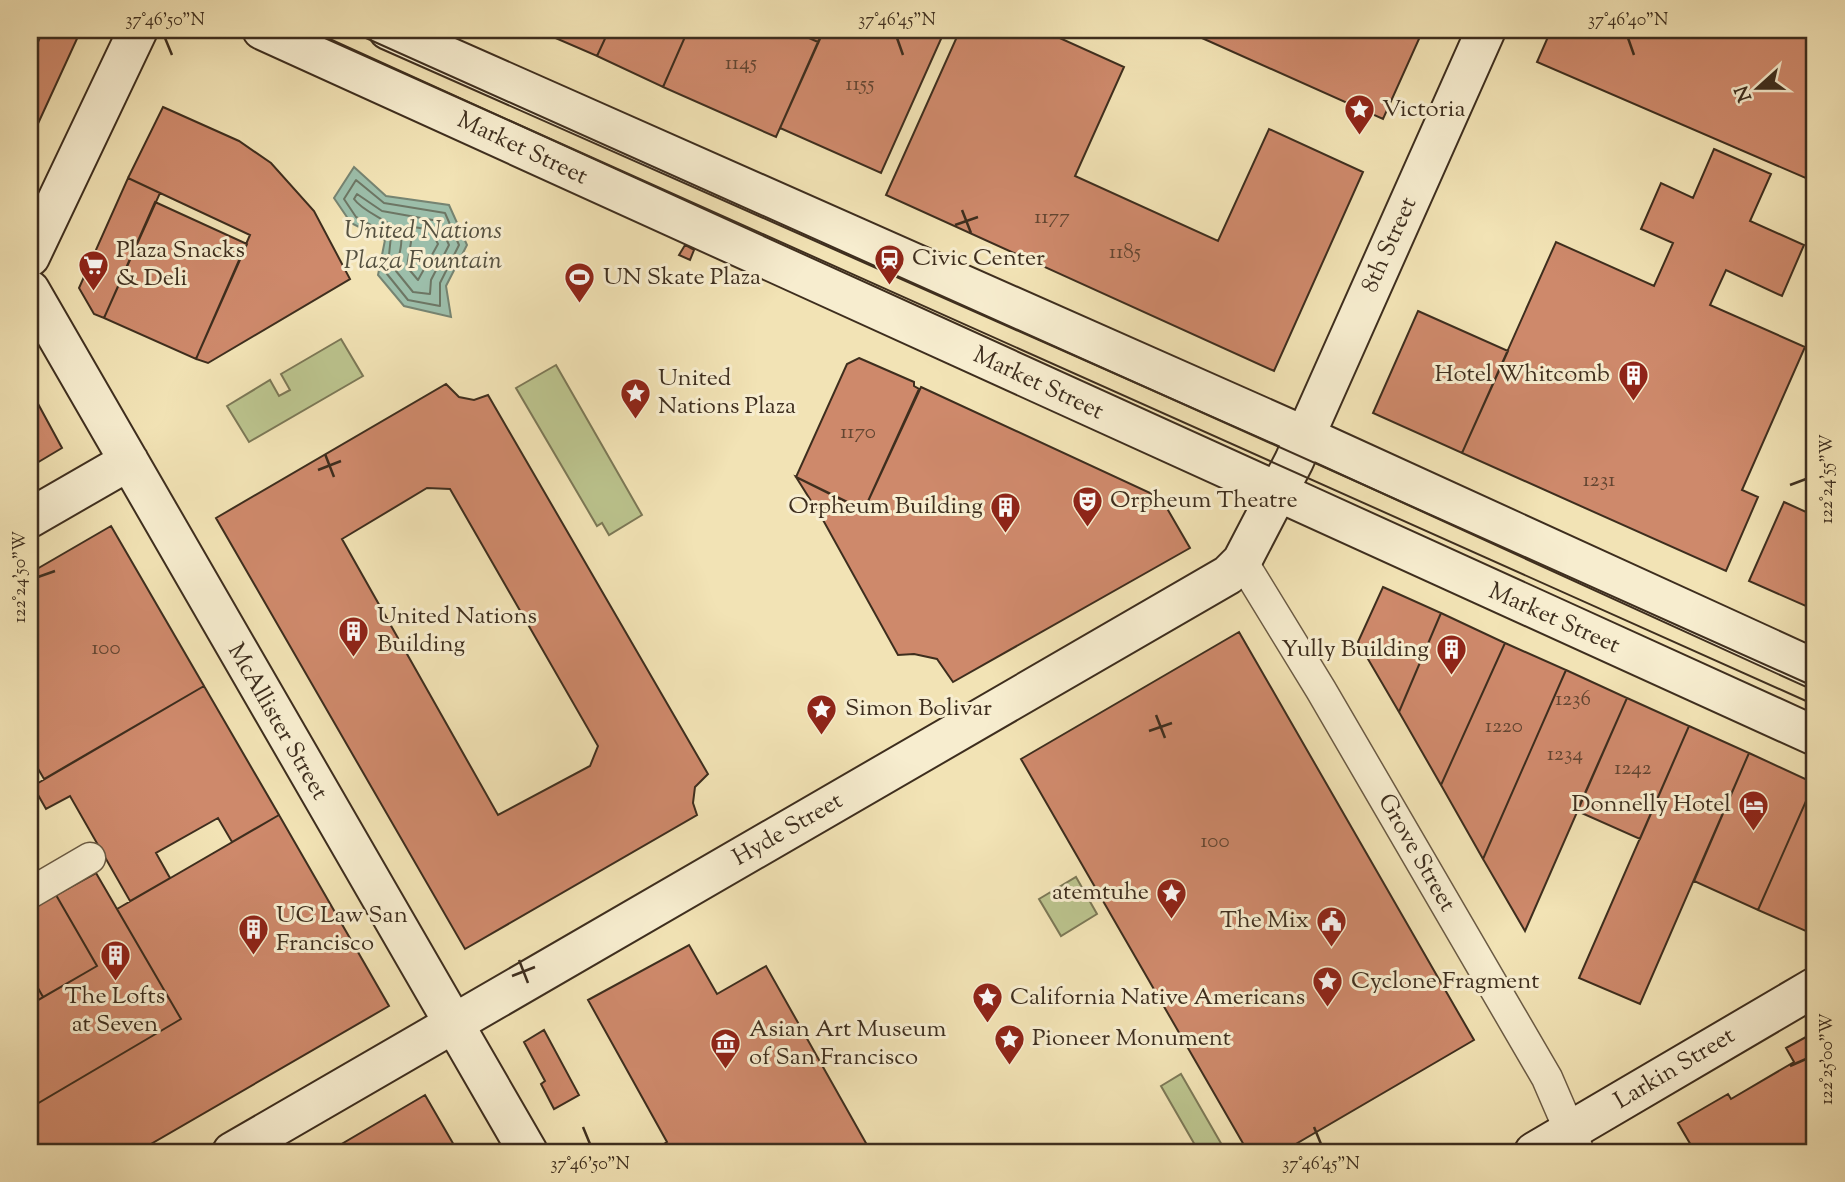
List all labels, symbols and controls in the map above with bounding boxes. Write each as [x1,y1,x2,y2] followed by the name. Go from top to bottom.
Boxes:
[125,8,205,34] text: 37°46'50"N
[858,8,936,34] text: 37°46'45"N
[1588,8,1668,34] text: 37°46'40"N
[725,49,757,79] house number: 1145
[1722,52,1792,122] north arrow
[846,70,874,100] house number: 1155
[1729,81,1760,105] text: N
[1342,93,1376,137] place icon: Victoria
[1382,93,1466,127] place label: Victoria
[451,104,593,194] street label: Market Street
[1354,192,1426,298] street label: 8th Street
[1034,203,1070,233] house number: 1177
[344,213,503,280] water label: United Nations Plaza Fountain
[116,234,245,296] place label: Plaza Snacks & Deli
[1109,238,1141,268] house number: 1185
[872,242,906,286] station icon: Civic Center
[912,242,1045,276] place label: Civic Center
[76,248,110,292] supermarket icon: Plaza Snacks & Deli
[563,261,597,305] sports icon: UN Skate Plaza
[603,261,761,295] place label: UN Skate Plaza
[967,339,1109,429] street label: Market Street
[1435,358,1610,392] place label: Hotel Whitcomb
[1616,358,1650,402] building icon: Hotel Whitcomb
[658,362,796,424] place label: United Nations Plaza
[618,376,652,420] place icon: United Nations Plaza
[840,418,876,448] house number: 1170
[1815,434,1841,524] text: 122°24'55"W
[1583,466,1615,496] house number: 1231
[1070,484,1104,528] theatre icon: Orpheum Theatre
[1110,484,1298,518] place label: Orpheum Theatre
[788,490,983,524] place label: Orpheum Building
[989,490,1023,534] building icon: Orpheum Building
[8,531,34,623] text: 122°24'50"W
[1483,575,1625,663] street label: Market Street
[377,600,537,662] place label: United Nations Building
[337,614,371,658] building icon: United Nations Building
[1281,633,1429,667] place label: Yully Building
[1435,633,1469,677] building icon: Yully Building
[91,634,121,664] house number: 100
[218,637,336,807] street label: McAllister Street
[1555,685,1591,715] house number: 1236
[805,692,839,736] place icon: Simon Bolivar
[845,692,992,726] place label: Simon Bolivar
[1485,712,1523,742] house number: 1220
[1547,740,1583,770] house number: 1234
[1614,754,1652,784] house number: 1242
[727,785,849,875] street label: Hyde Street
[1368,788,1464,918] street label: Grove Street
[1571,788,1731,822] place label: Donnelly Hotel
[1737,788,1771,832] hotel icon: Donnelly Hotel
[1200,827,1230,857] house number: 100
[1052,876,1149,910] place label: atemtuhe
[1155,876,1189,920] place icon: atemtuhe
[276,899,408,961] place label: UC Law San Francisco
[1220,904,1309,938] place label: The Mix
[1315,904,1349,948] public building icon: The Mix
[236,913,270,957] building icon: UC Law San Francisco
[98,938,132,982] building icon: The Lofts at Seven
[1311,965,1345,1009] place icon: Cyclone Fragment
[1351,965,1539,999] place label: Cyclone Fragment
[65,980,165,1042] place label: The Lofts at Seven
[970,981,1004,1025] place icon: California Native Americans
[1010,981,1305,1015] place label: California Native Americans
[749,1013,946,1075] place label: Asian Art Museum of San Francisco
[1815,1013,1841,1105] text: 122°25'00"W
[1608,1020,1742,1118] street label: Larkin Street
[992,1022,1026,1066] place icon: Pioneer Monument
[1032,1022,1231,1056] place label: Pioneer Monument
[709,1027,743,1071] museum icon: Asian Art Museum of San Francisco
[550,1152,630,1178] text: 37°46'50"N
[1282,1152,1360,1178] text: 37°46'45"N

